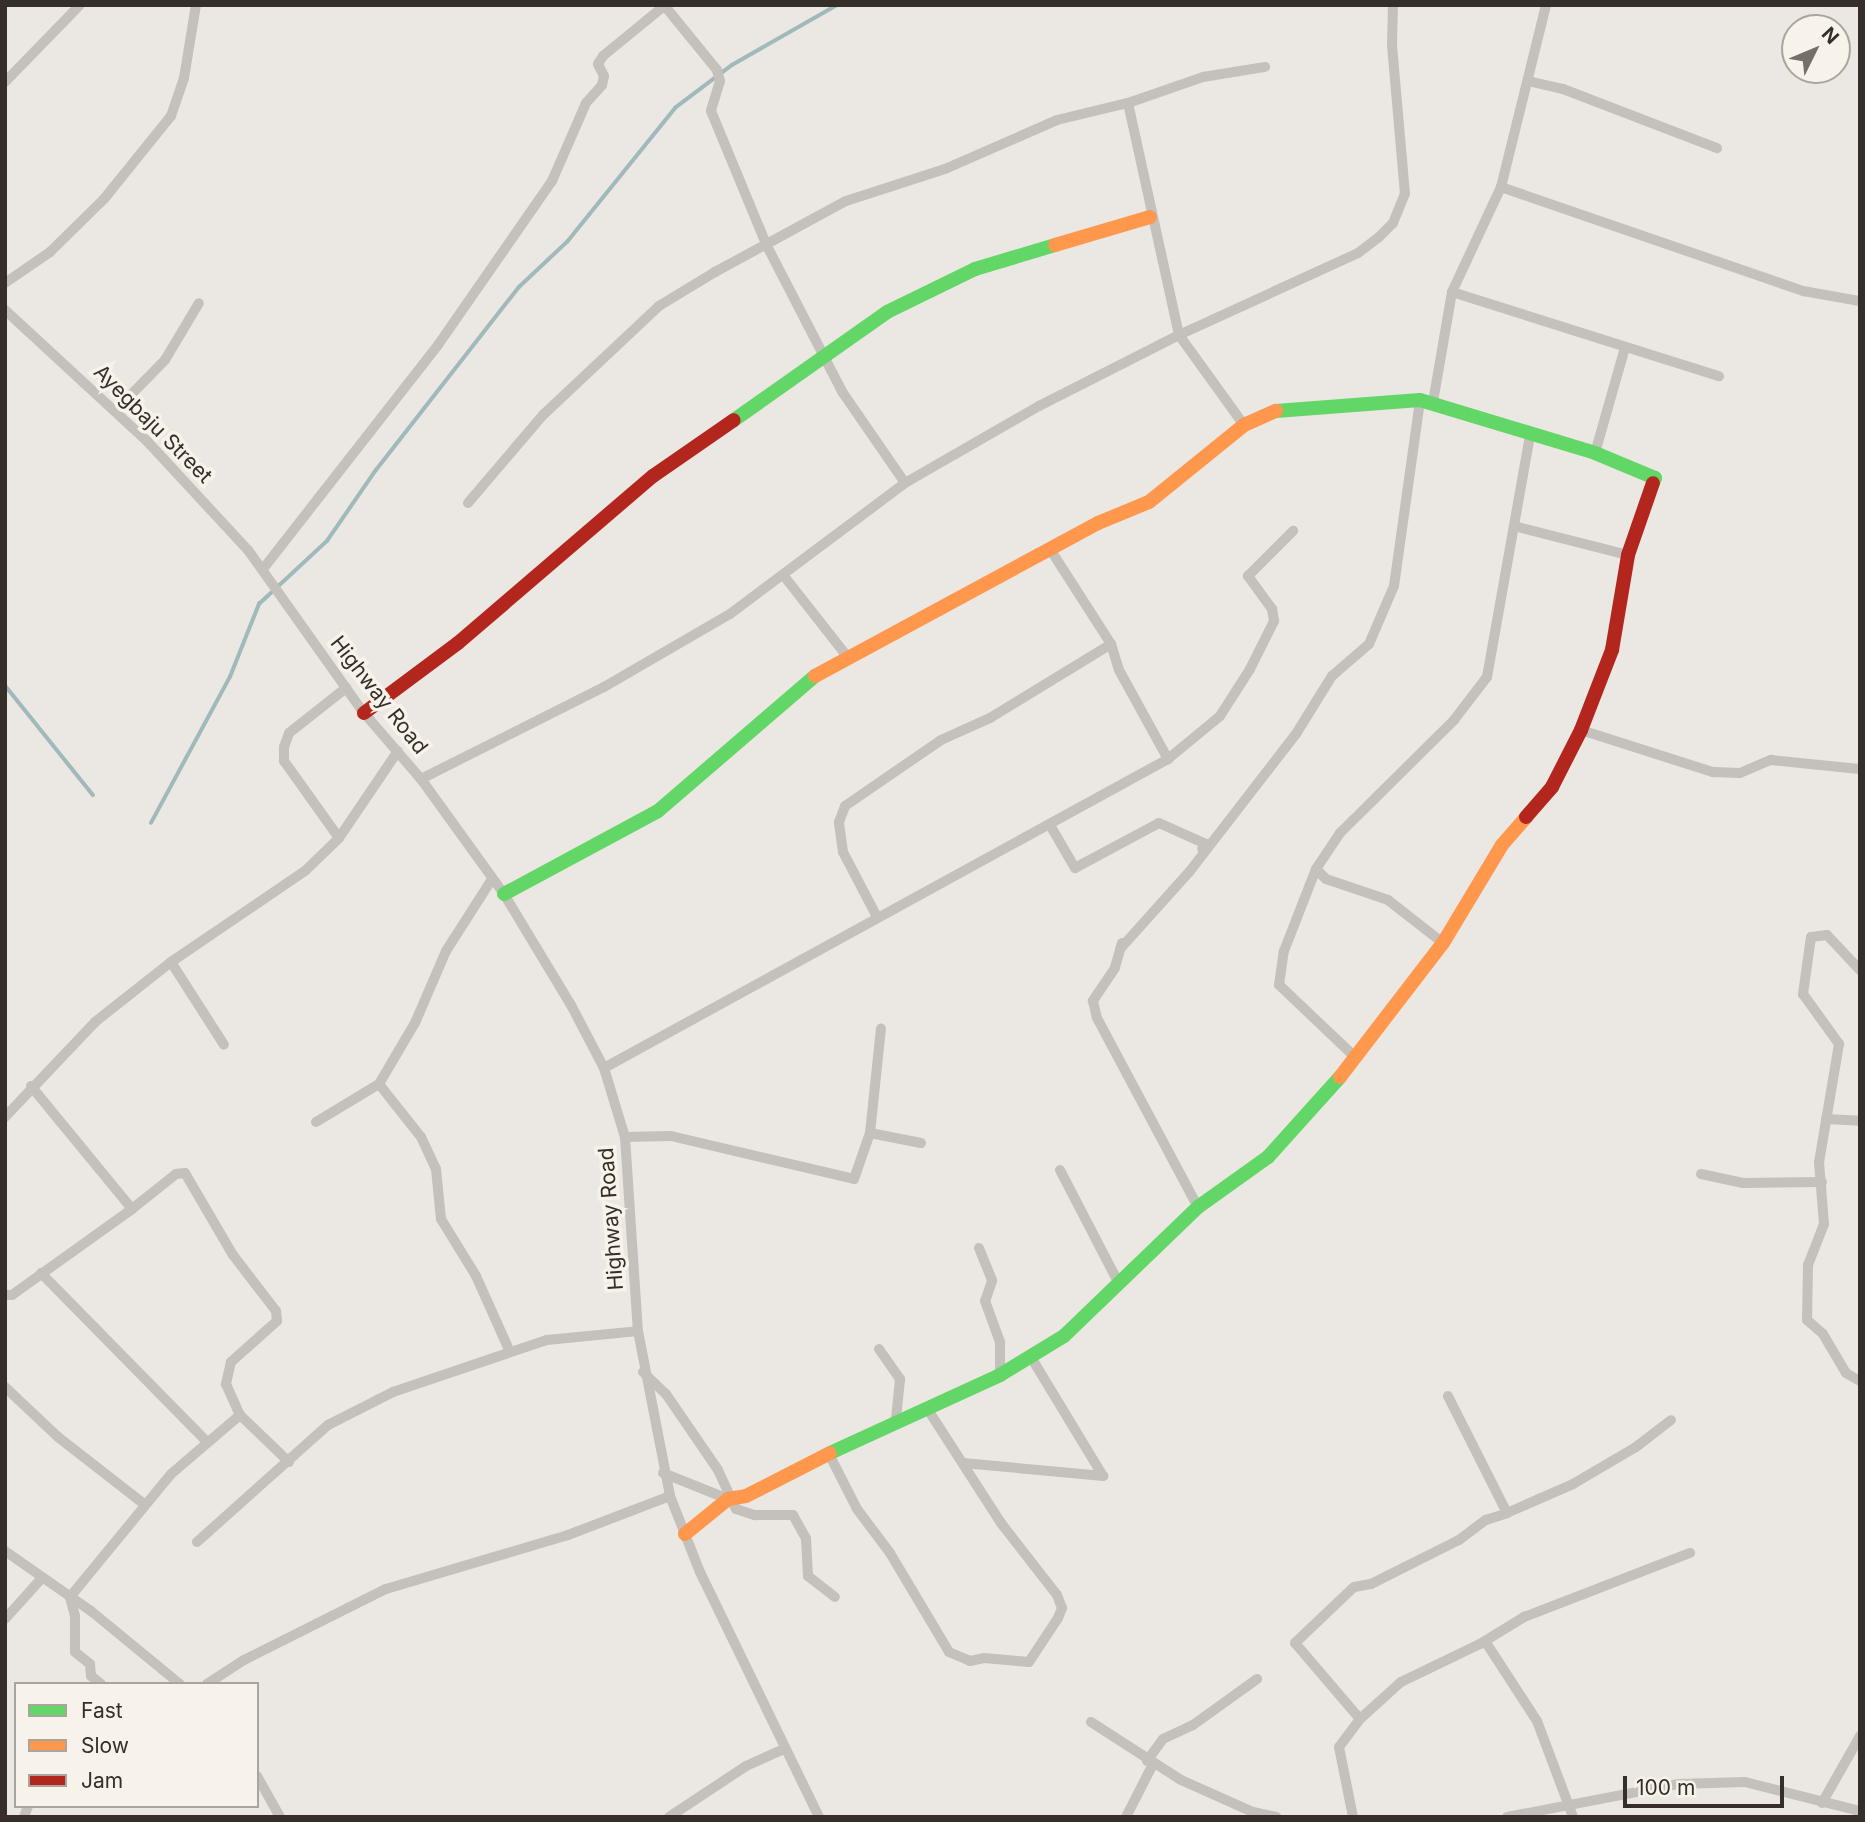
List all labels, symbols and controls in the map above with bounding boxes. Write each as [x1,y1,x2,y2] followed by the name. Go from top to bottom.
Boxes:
[1781,14,1851,84] north arrow
[1817,23,1844,49] text: N
[89,360,217,488] street label: Ayegbaju Street
[325,631,433,759] street label: Highway Road
[593,1147,629,1291] street label: Highway Road
[14,1682,259,1808] legend
[81,1698,123,1723] text: Fast
[81,1733,129,1758] text: Slow
[1627,1762,1788,1806] scale bar
[81,1768,123,1793] text: Jam
[1636,1775,1695,1800] text: 100 m

